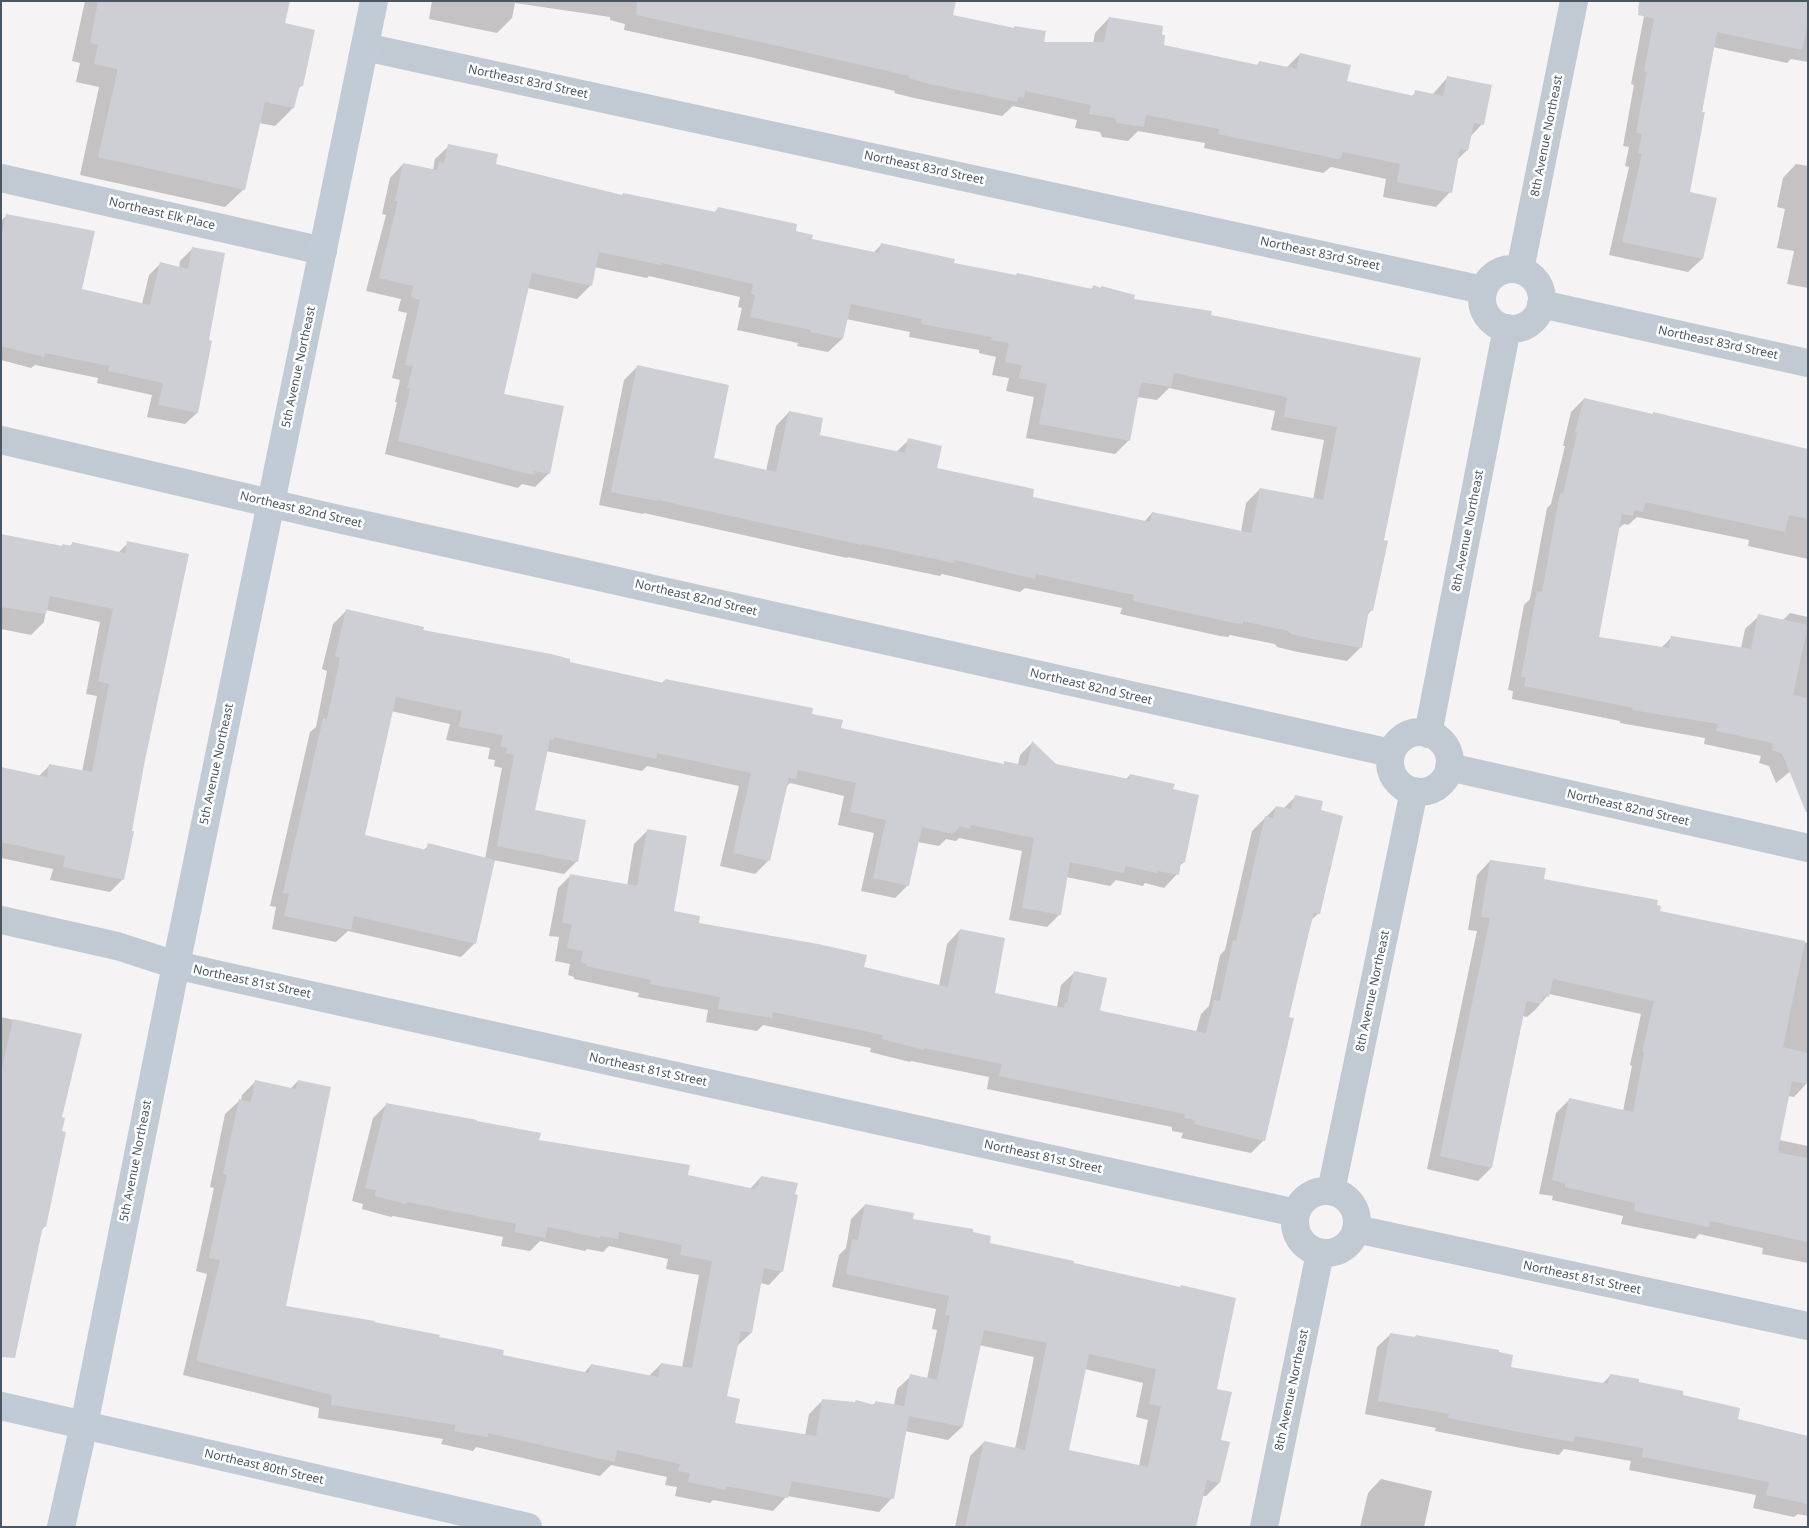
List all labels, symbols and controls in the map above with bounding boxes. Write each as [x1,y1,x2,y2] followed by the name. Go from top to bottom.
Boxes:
[467,62,589,102] street label: Northeast 83rd Street
[1528,74,1566,198] street label: 8th Avenue Northeast
[863,148,985,188] street label: Northeast 83rd Street
[107,195,217,233] street label: Northeast Elk Place
[1259,234,1381,274] street label: Northeast 83rd Street
[279,305,319,429] street label: 5th Avenue Northeast
[1657,323,1779,363] street label: Northeast 83rd Street
[1449,469,1487,593] street label: 8th Avenue Northeast
[239,489,363,531] street label: Northeast 82nd Street
[634,577,758,619] street label: Northeast 82nd Street
[1029,666,1153,708] street label: Northeast 82nd Street
[197,702,237,826] street label: 5th Avenue Northeast
[1566,787,1690,829] street label: Northeast 82nd Street
[1353,929,1393,1053] street label: 8th Avenue Northeast
[192,962,312,1002] street label: Northeast 81st Street
[588,1050,708,1090] street label: Northeast 81st Street
[117,1099,155,1223] street label: 5th Avenue Northeast
[983,1137,1103,1177] street label: Northeast 81st Street
[1522,1258,1642,1298] street label: Northeast 81st Street
[1272,1328,1312,1452] street label: 8th Avenue Northeast
[203,1446,325,1488] street label: Northeast 80th Street

